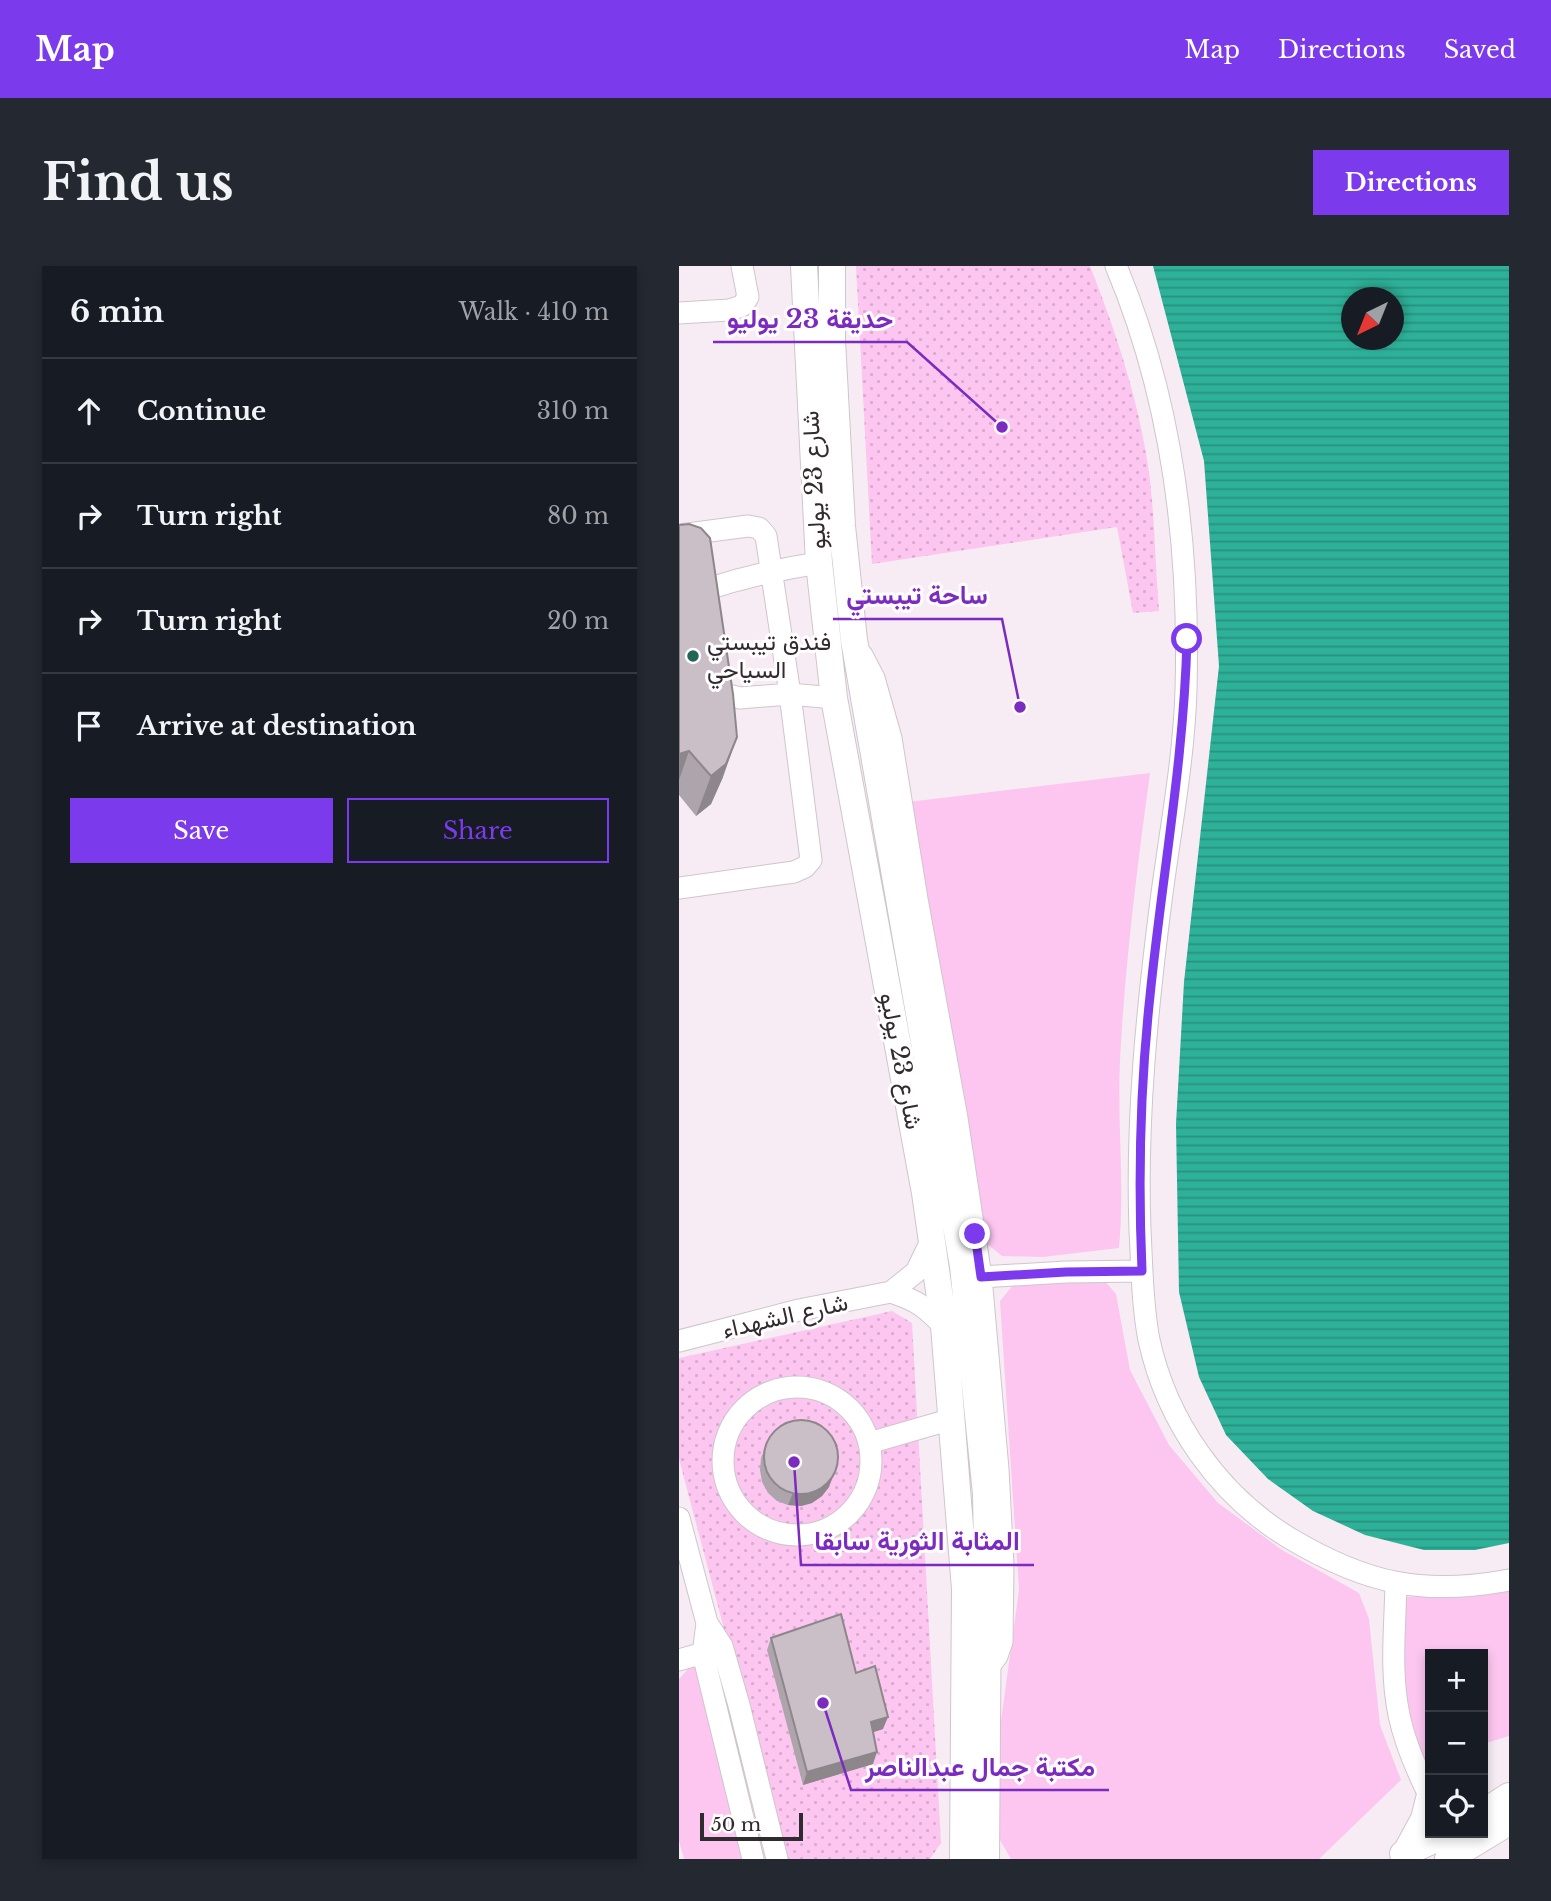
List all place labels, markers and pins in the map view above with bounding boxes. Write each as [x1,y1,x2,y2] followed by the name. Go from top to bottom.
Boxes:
[713,295,907,342] callout: حديقة 23 يوليو
[833,572,1002,619] callout: ساحة تيبستي
[707,627,831,689] place label: فندق تيبستي السياحي
[685,648,701,664] marker: فندق تيبستي السياحي
[801,1518,1034,1565] callout: المثابة الثورية سابقا
[851,1743,1109,1790] callout: مكتبة جمال عبدالناصر

